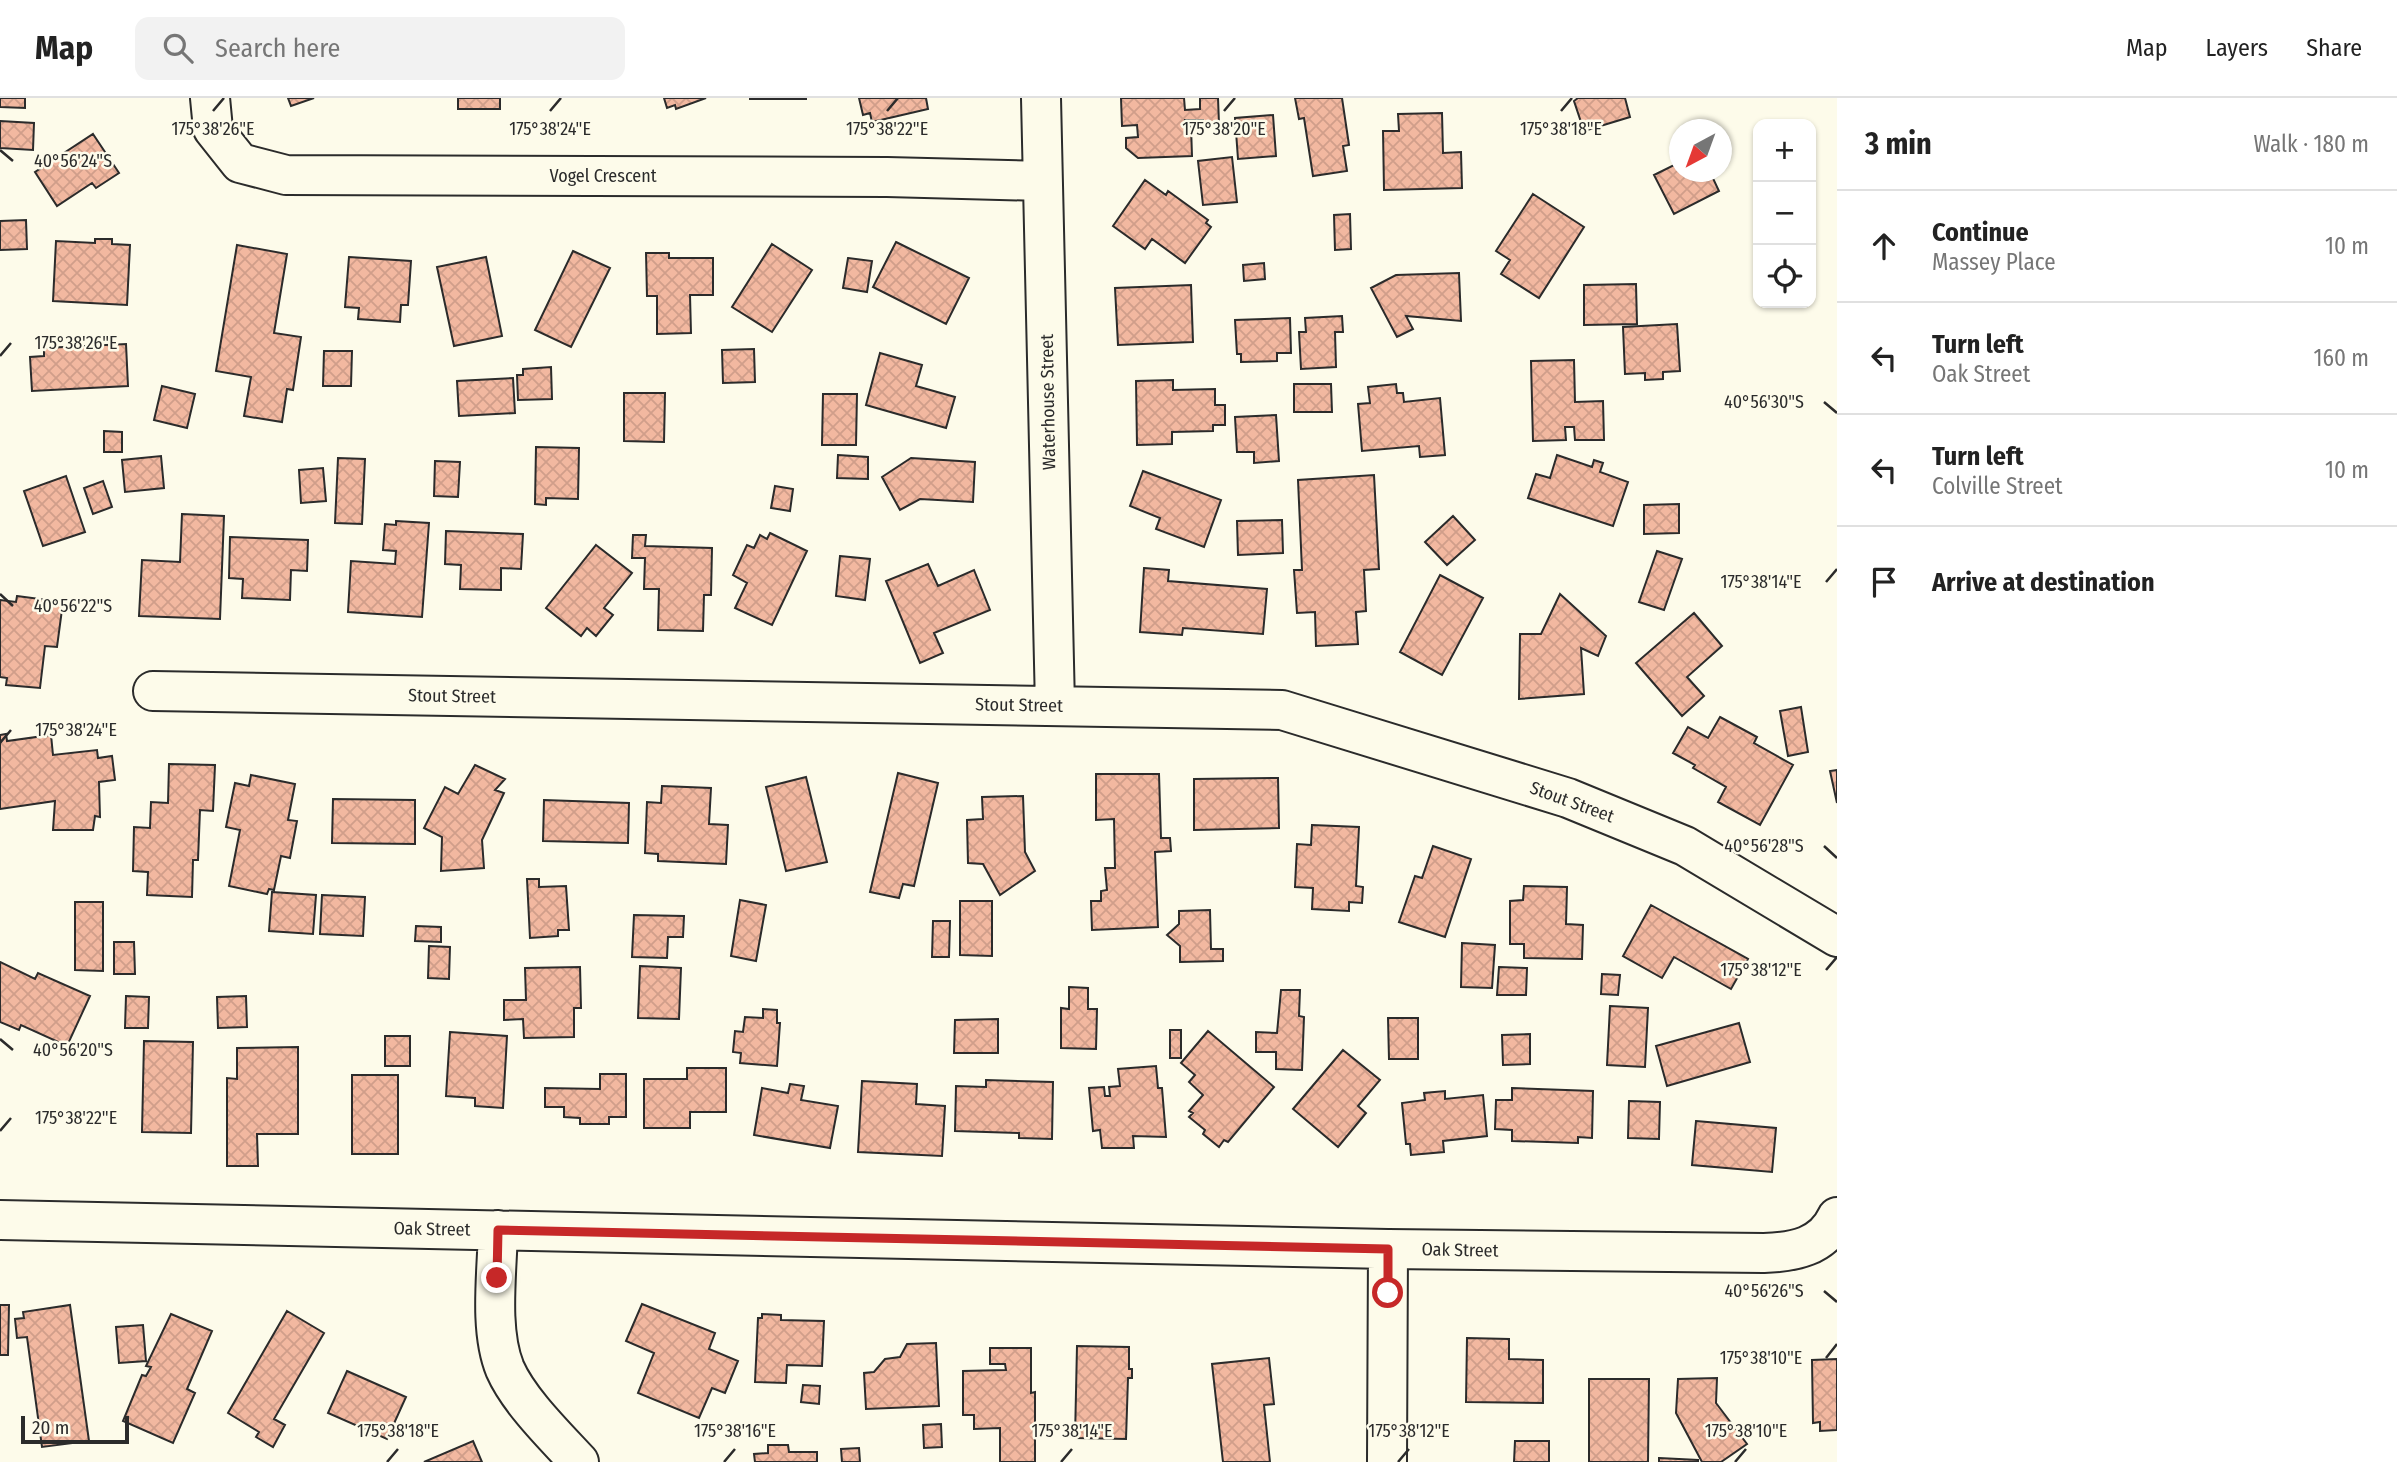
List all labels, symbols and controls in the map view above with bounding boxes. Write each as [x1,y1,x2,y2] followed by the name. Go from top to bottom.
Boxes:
[135,17,625,80] search box
[35,28,93,68] text: Map
[159,29,197,67] icon: search
[215,33,340,64] text: Search here
[2126,34,2168,62] text: Map
[2206,34,2268,62] text: Layers
[2306,34,2362,62] text: Share
[172,118,254,140] text: 175°38'26"E
[509,118,591,140] text: 175°38'24"E
[846,118,928,140] text: 175°38'22"E
[1182,118,1266,140] text: 175°38'20"E
[1520,118,1602,140] text: 175°38'18"E
[1669,119,1732,182] north arrow
[1753,119,1816,308] map controls
[1753,119,1816,182] button: +
[1865,126,1932,162] text: 3 min
[2253,130,2369,158] text: Walk · 180 m
[34,150,112,172] text: 40°56'24"S
[549,165,657,187] street label: Vogel Crescent
[1753,182,1816,245] button: −
[1932,217,2029,248] text: Continue
[1865,227,1903,265] icon: ahead
[2325,232,2369,260] text: 10 m
[1753,245,1816,308] button: locate
[1932,248,2056,276] text: Massey Place
[1932,329,2024,360] text: Turn left
[35,332,117,354] text: 175°38'26"E
[1036,334,1060,470] street label: Waterhouse Street
[1865,339,1903,377] icon: left
[2314,344,2369,372] text: 160 m
[1932,360,2030,388] text: Oak Street
[1724,391,1804,413] text: 40°56'30"S
[1932,441,2024,472] text: Turn left
[1865,451,1903,489] icon: left
[2325,456,2369,484] text: 10 m
[1932,472,2063,500] text: Colville Street
[1865,563,1903,601] icon: arrive
[1932,567,2155,598] text: Arrive at destination
[1720,571,1802,593] text: 175°38'14"E
[34,595,112,617] text: 40°56'22"S
[408,684,496,708] street label: Stout Street
[975,693,1063,717] street label: Stout Street
[35,719,117,741] text: 175°38'24"E
[1527,777,1617,827] street label: Stout Street
[1724,835,1804,857] text: 40°56'28"S
[1720,959,1802,981] text: 175°38'12"E
[33,1039,113,1061] text: 40°56'20"S
[35,1107,117,1129] text: 175°38'22"E
[393,1217,471,1241] street label: Oak Street
[1421,1238,1499,1262] street label: Oak Street
[481,1262,512,1293] route end
[1372,1277,1403,1308] route start
[1724,1280,1804,1302] text: 40°56'26"S
[1720,1347,1802,1369] text: 175°38'10"E
[21,1413,130,1445] scale bar
[32,1416,69,1439] text: 20 m
[357,1420,439,1442] text: 175°38'18"E
[694,1420,776,1442] text: 175°38'16"E
[1031,1420,1113,1442] text: 175°38'14"E
[1368,1420,1450,1442] text: 175°38'12"E
[1705,1420,1787,1442] text: 175°38'10"E

